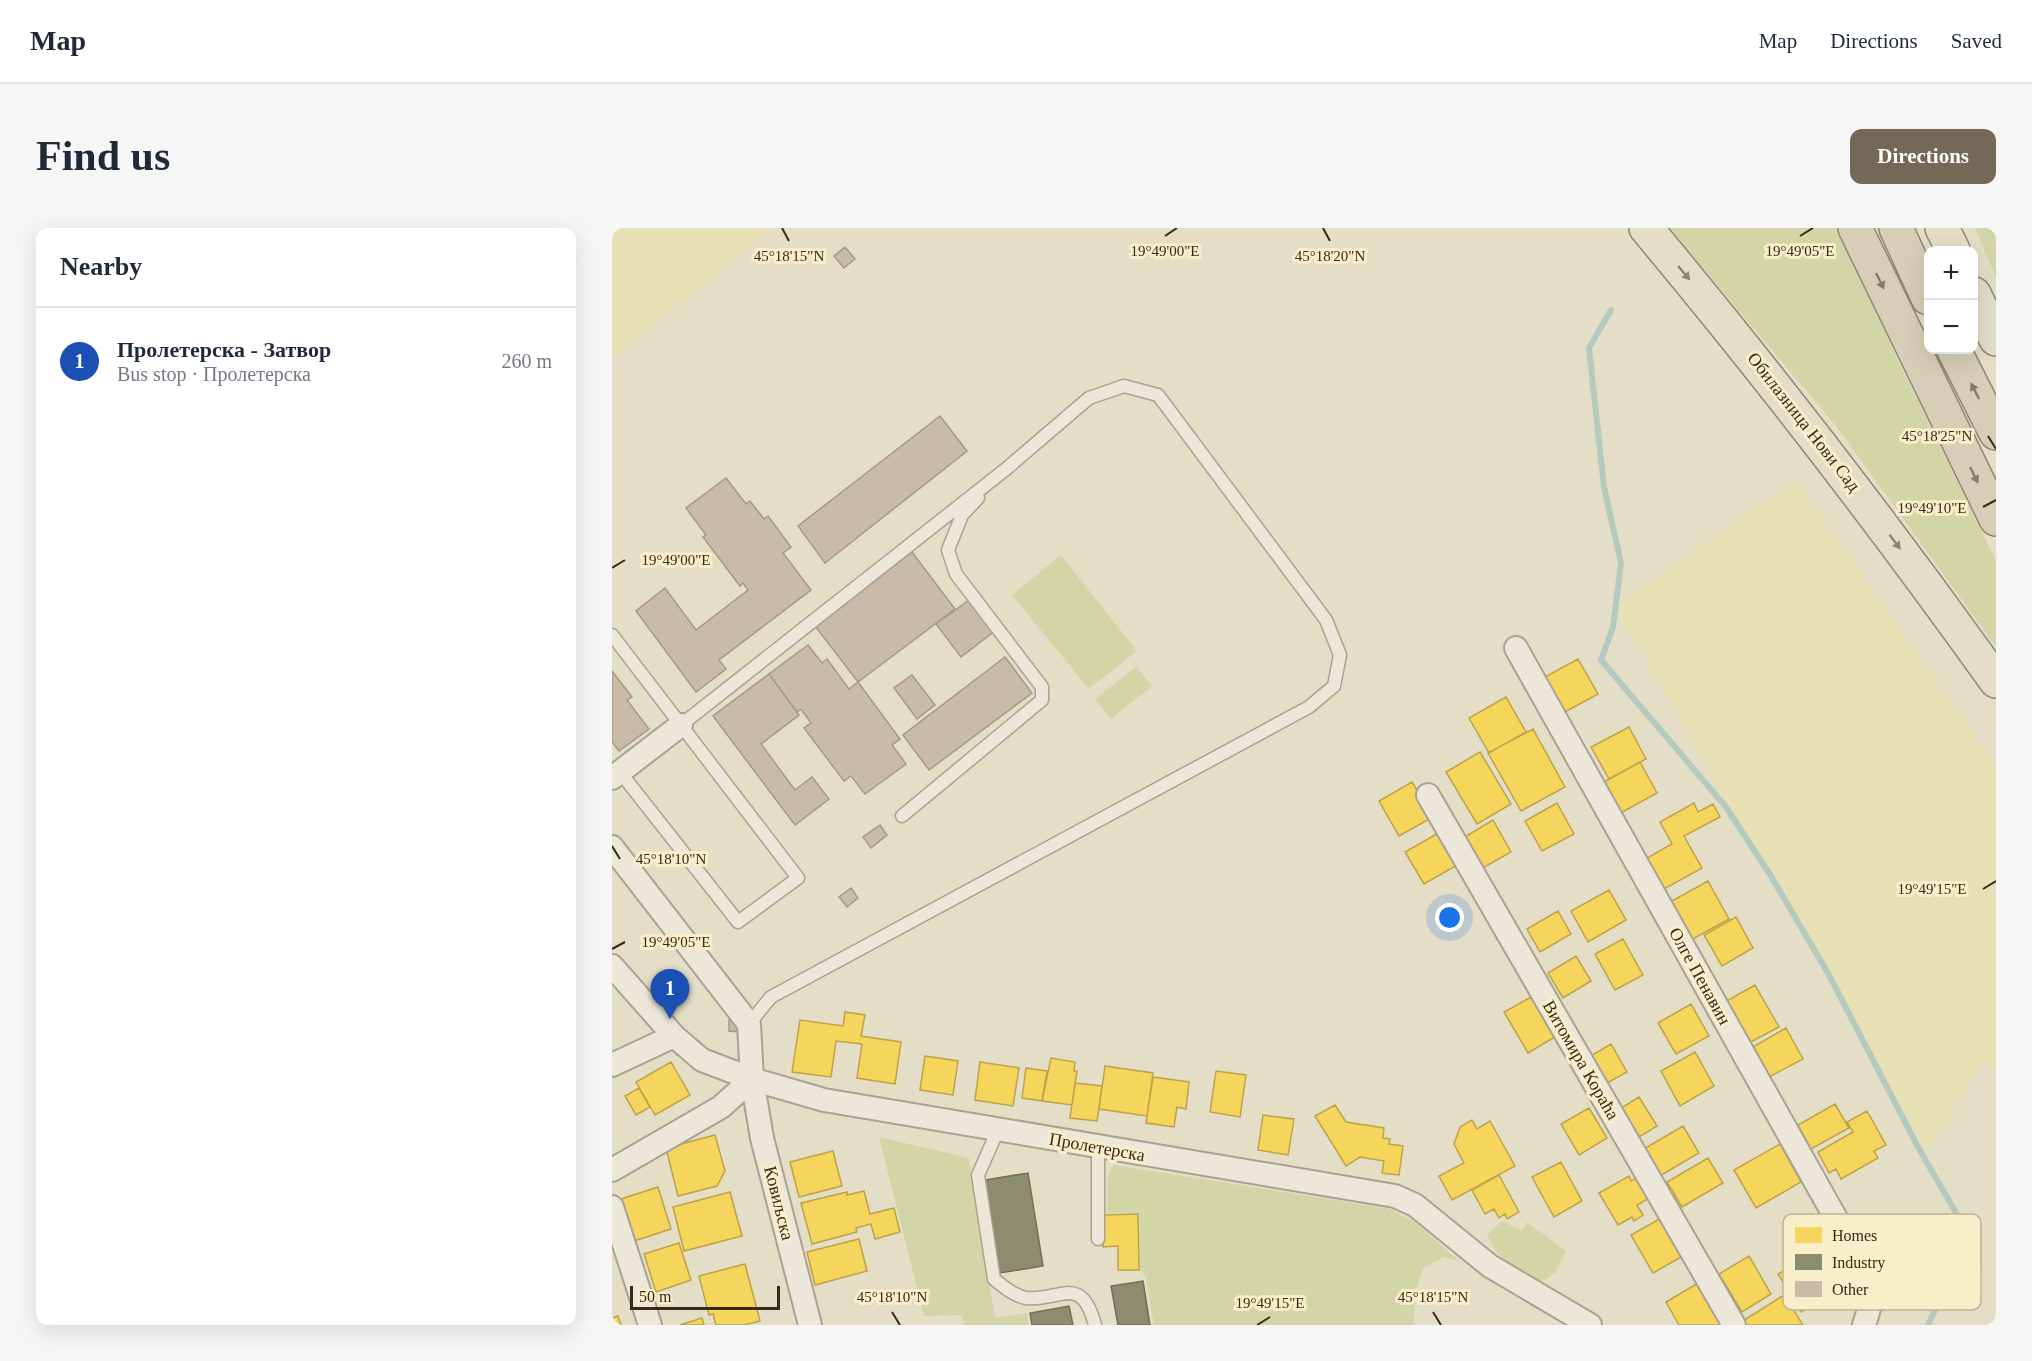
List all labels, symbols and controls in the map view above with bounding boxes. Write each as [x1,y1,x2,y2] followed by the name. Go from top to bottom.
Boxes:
[30,25,86,56] text: Map
[1759,29,1797,53] text: Map
[1830,29,1918,53] text: Directions
[1951,29,2002,53] text: Saved
[1850,129,1996,184] button: Directions
[36,133,170,179] text: Find us
[1131,243,1200,259] text: 19°49'00"E
[1766,243,1835,259] text: 19°49'05"E
[1924,246,1978,354] map controls
[1924,246,1978,300] button: +
[754,248,824,264] text: 45°18'15"N
[1295,248,1365,264] text: 45°18'20"N
[60,252,142,281] text: Nearby
[1677,265,1690,281] one-way arrow
[1875,272,1885,289] one-way arrow
[1924,300,1978,354] button: −
[117,337,331,362] text: Пролетерска - Затвор
[1743,348,1865,496] street label: Обилазница Нови Сад
[75,350,85,372] text: 1
[501,350,552,372] text: 260 m
[117,363,311,385] text: Bus stop · Пролетерска
[1970,383,1980,400] one-way arrow
[1902,428,1972,444] text: 45°18'25"N
[1969,467,1978,484] one-way arrow
[1898,500,1967,516] text: 19°49'10"E
[1889,533,1901,549] one-way arrow
[642,552,711,568] text: 19°49'00"E
[636,851,706,867] text: 45°18'10"N
[1898,881,1967,897] text: 19°49'15"E
[1435,903,1464,932] your location
[1665,924,1735,1028] street label: Олге Пенавин
[642,934,711,950] text: 19°49'05"E
[650,970,690,1019] pin: 1
[1539,997,1623,1123] street label: Витомира Кораћа
[1047,1129,1147,1165] street label: Пролетерска
[760,1164,798,1242] street label: Ковиљска
[1783,1214,1981,1310] legend
[1832,1227,1877,1244] text: Homes
[1832,1254,1885,1272] text: Industry
[1832,1281,1869,1298] text: Other
[630,1283,780,1310] scale bar
[639,1288,671,1305] text: 50 m
[857,1289,927,1305] text: 45°18'10"N
[1398,1289,1468,1305] text: 45°18'15"N
[1236,1295,1305,1311] text: 19°49'15"E

